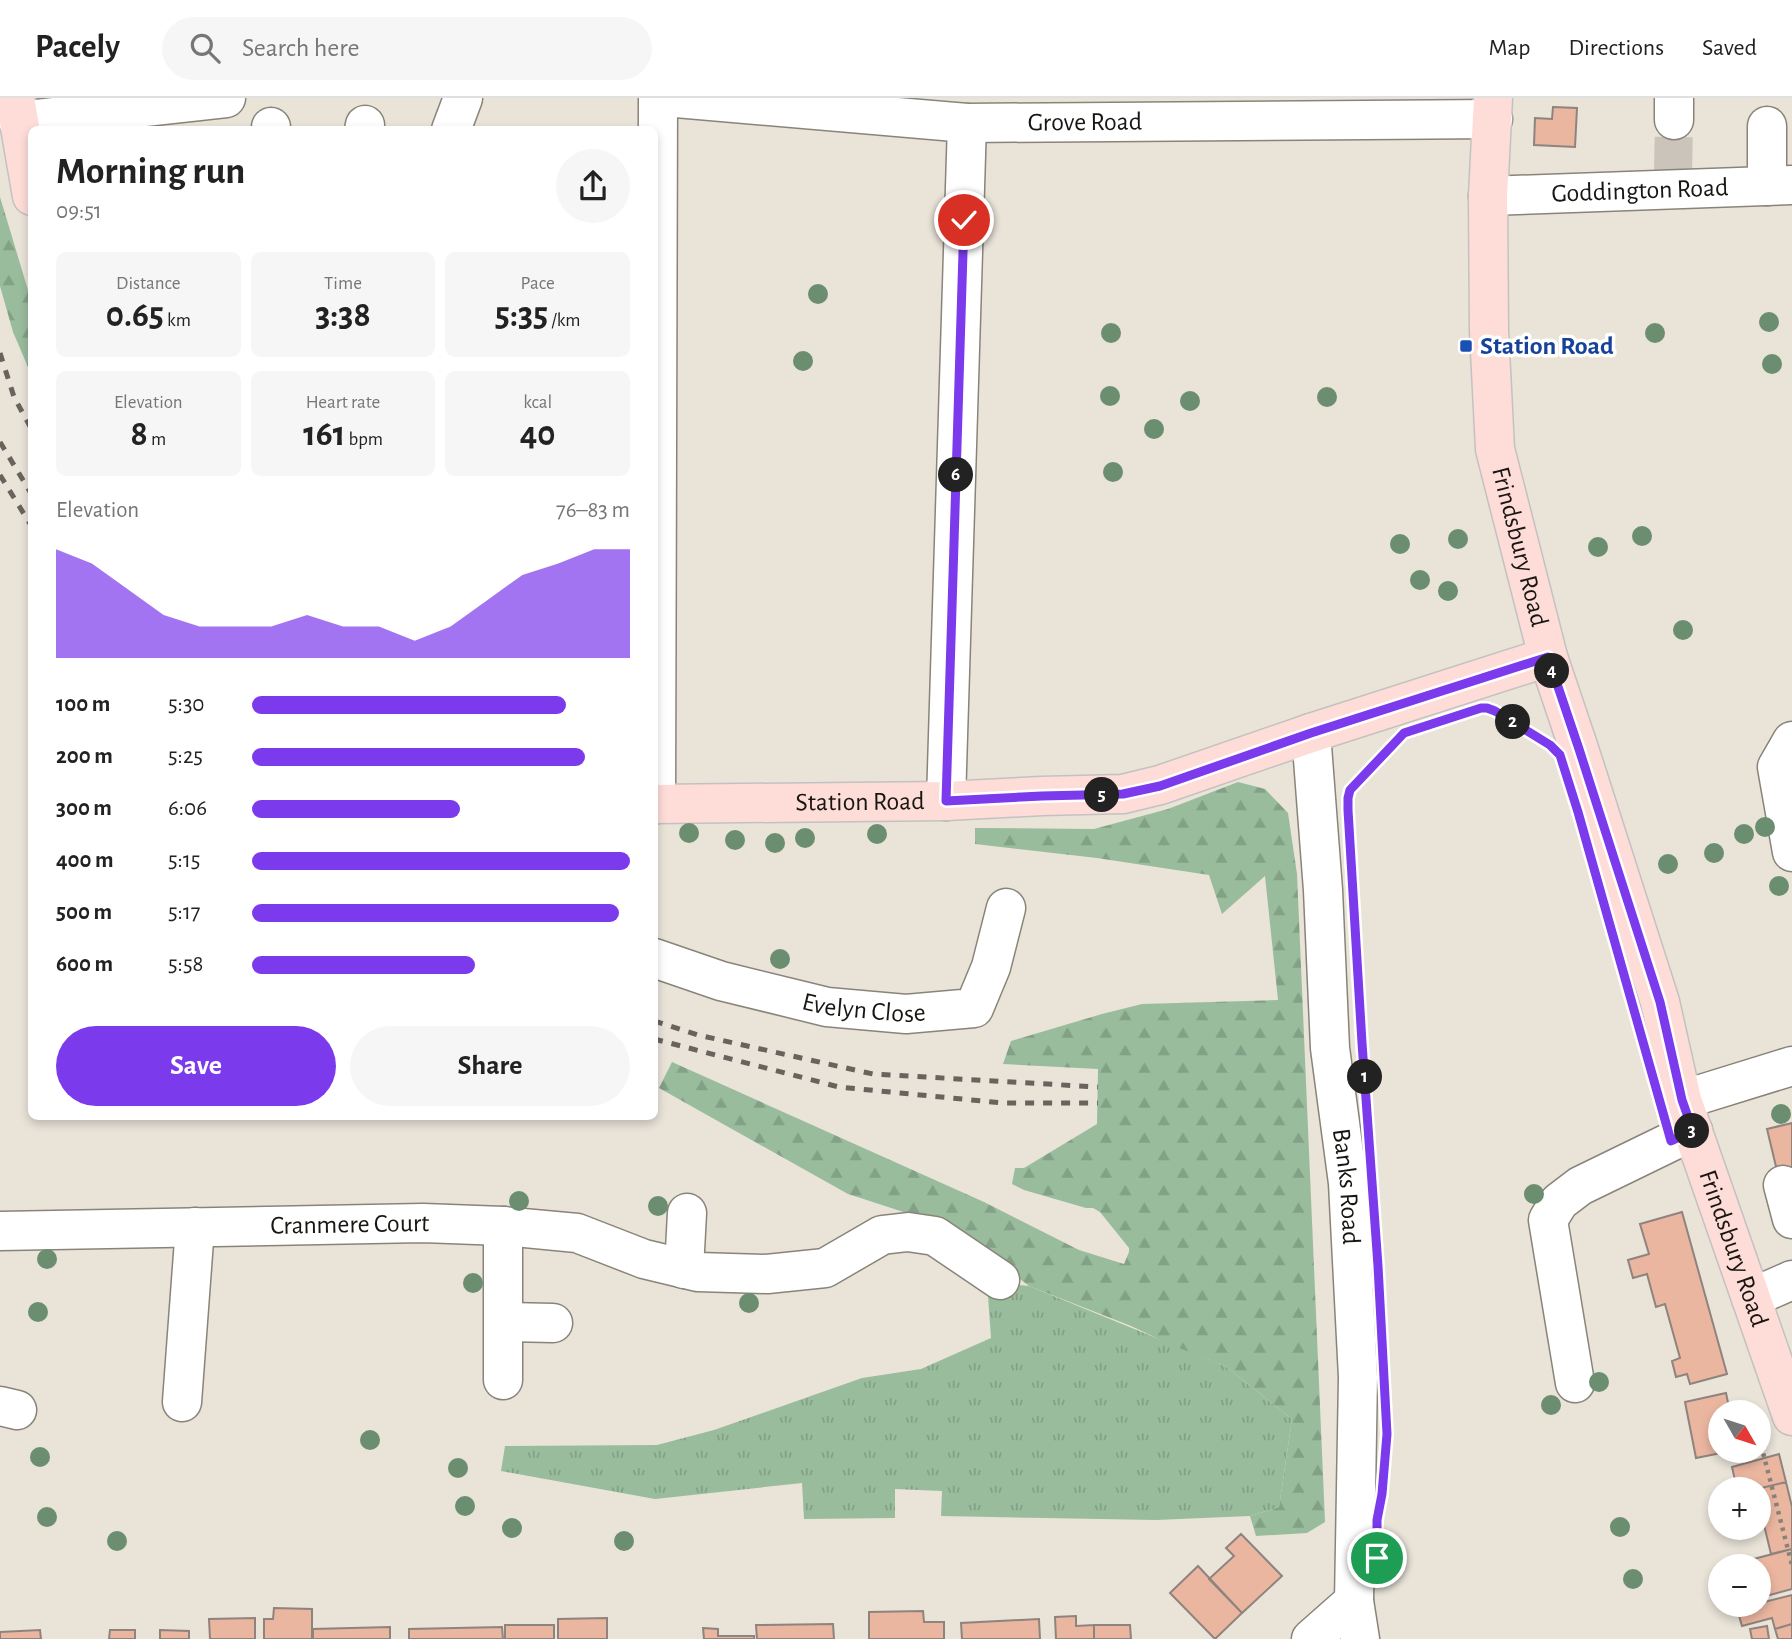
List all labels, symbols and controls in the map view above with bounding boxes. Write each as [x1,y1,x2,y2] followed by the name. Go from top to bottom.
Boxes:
[162,17,652,80] search box
[186,29,224,67] icon: search
[35,31,120,64] text: Pacely
[242,35,360,61] text: Search here
[1488,36,1530,60] text: Map
[1568,36,1664,60] text: Directions
[1702,36,1757,60] text: Saved
[1028,109,1142,136] street label: Grove Road
[556,149,630,223] button: share
[56,153,245,191] text: Morning run
[1551,174,1729,207] street label: Goddington Road
[934,190,994,250] pin
[56,200,102,223] text: 09:51
[945,201,983,239] icon: check
[116,274,181,293] text: Distance
[324,274,362,293] text: Time
[521,274,555,293] text: Pace
[106,298,164,333] text: 0.65
[315,298,371,333] text: 3:38
[495,298,548,333] text: 5:35
[164,311,191,330] text: km
[548,311,581,330] text: /km
[1480,333,1614,359] place label: Station Road
[1458,338,1474,354] marker: Station Road
[114,393,183,412] text: Elevation
[306,393,380,412] text: Heart rate
[523,393,552,412] text: kcal
[131,417,148,452] text: 8
[303,417,345,452] text: 161
[520,417,556,452] text: 40
[148,430,166,449] text: m
[345,430,383,449] text: bpm
[939,458,974,492] pin: 6
[1487,464,1553,629] street label: Frindsbury Road
[951,465,960,484] text: 6
[56,499,139,522] text: Elevation
[556,499,630,522] text: 76–83 m
[1534,654,1570,688] pin: 4
[1547,661,1556,680] text: 4
[56,693,110,716] text: 100 m
[168,693,205,716] text: 5:30
[1496,704,1530,740] pin: 2
[1508,712,1517,731] text: 2
[56,745,113,768] text: 200 m
[168,745,203,768] text: 5:25
[1084,778,1120,812] pin: 5
[1097,785,1106,804] text: 5
[795,788,925,816] street label: Station Road
[56,797,112,820] text: 300 m
[168,797,207,820] text: 6:06
[56,849,114,872] text: 400 m
[168,849,200,872] text: 5:15
[56,901,112,924] text: 500 m
[168,901,200,924] text: 5:17
[56,953,113,976] text: 600 m
[168,953,203,976] text: 5:58
[800,988,927,1027] street label: Evelyn Close
[56,1026,336,1106] button: Save
[350,1026,630,1106] button: Share
[1348,1060,1382,1094] pin: 1
[1361,1067,1368,1086] text: 1
[1674,1114,1710,1148] pin: 3
[1687,1121,1696,1140] text: 3
[1328,1127,1364,1245] street label: Banks Road
[1694,1167,1773,1330] street label: Frindsbury Road
[270,1210,430,1239] street label: Cranmere Court
[1708,1400,1771,1463] north arrow
[1708,1400,1771,1617] map controls
[1708,1477,1771,1540] button: +
[1347,1528,1407,1588] pin
[1358,1539,1396,1577] icon: arrive
[1708,1554,1771,1617] button: −

